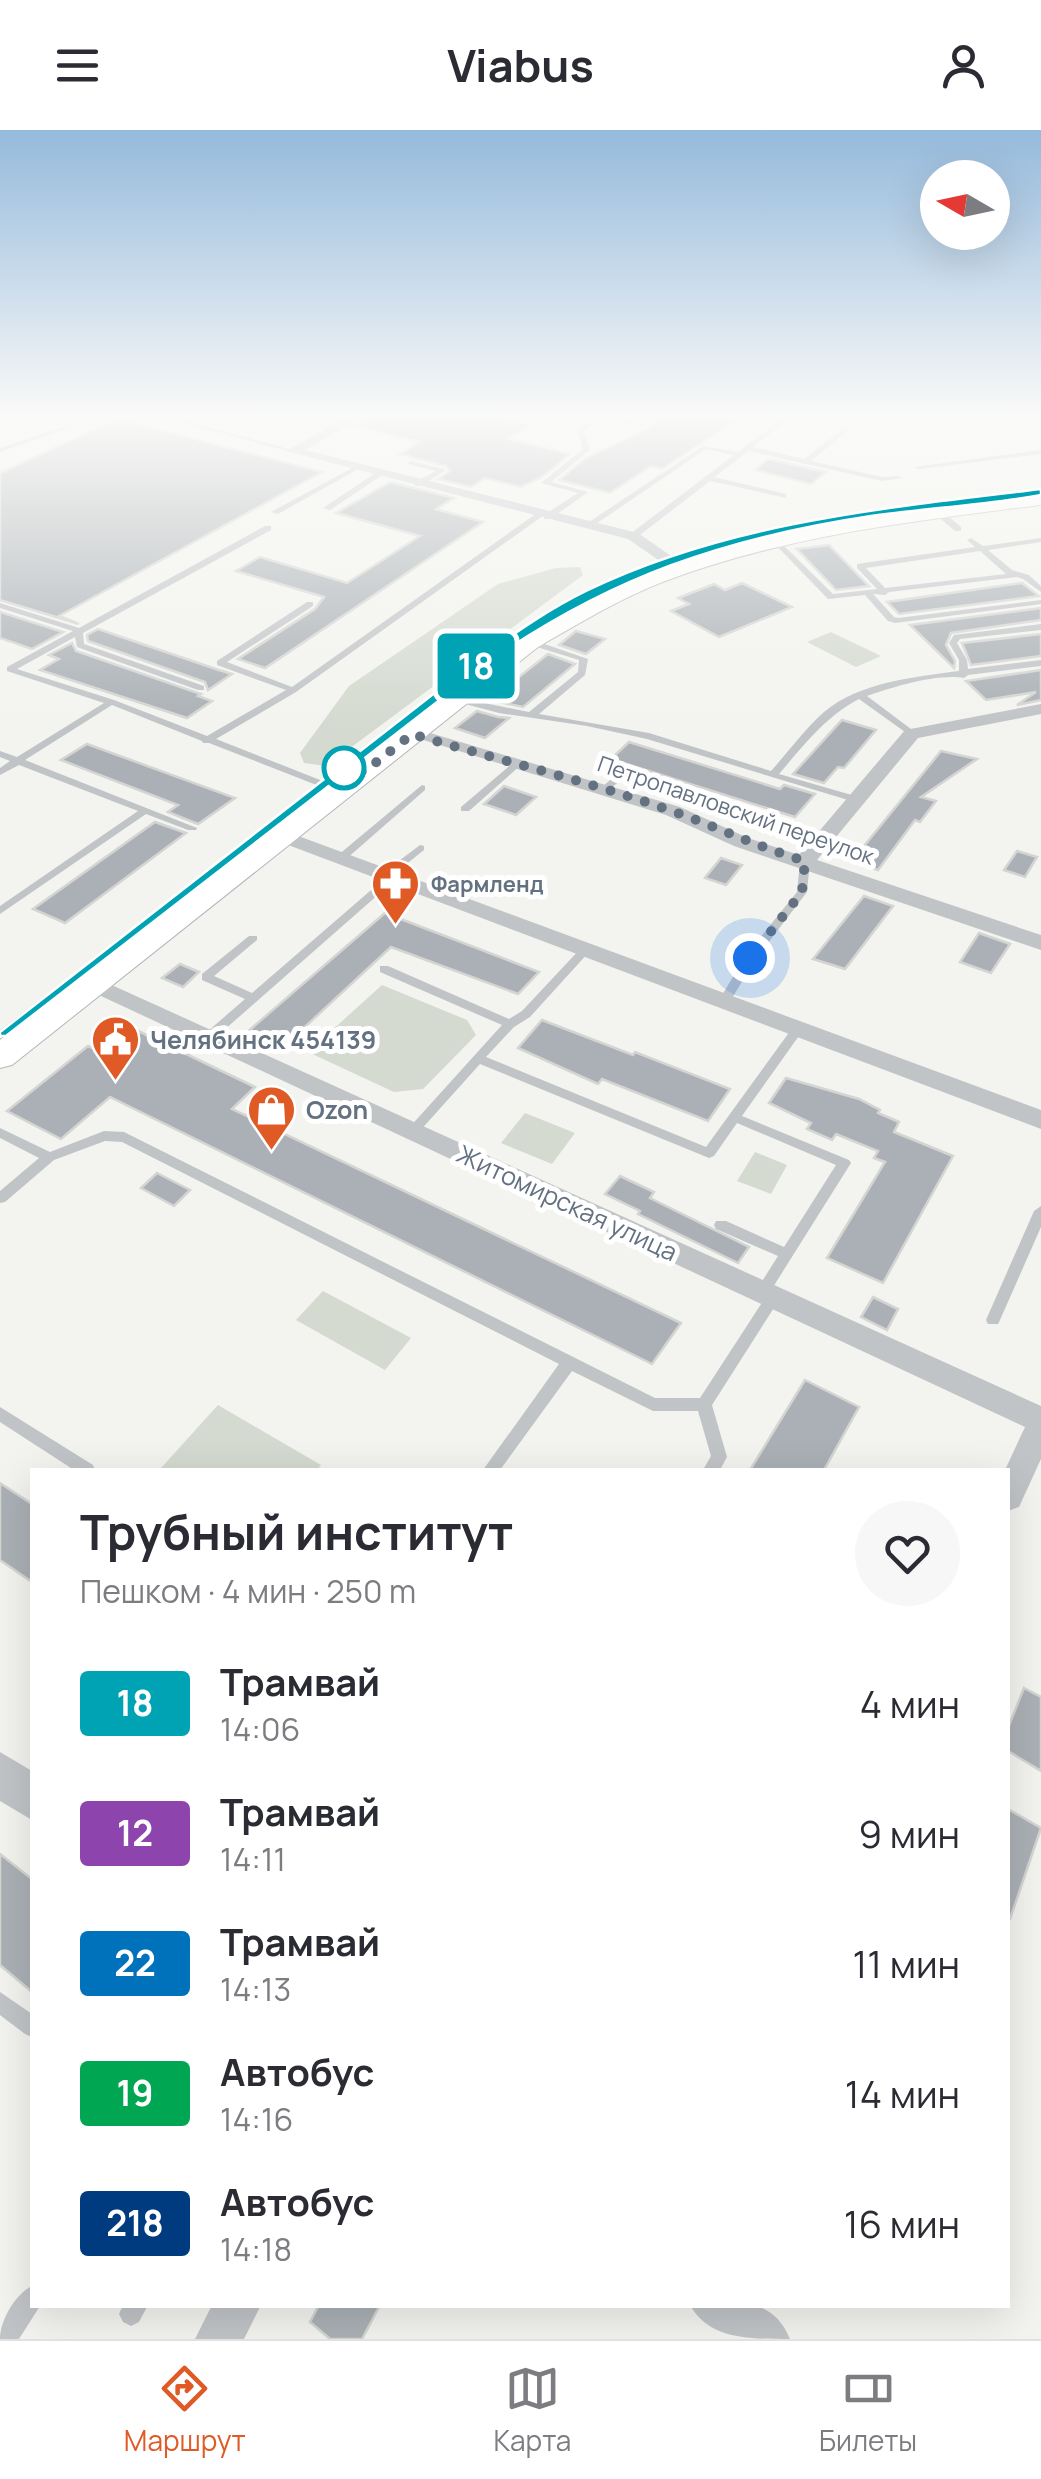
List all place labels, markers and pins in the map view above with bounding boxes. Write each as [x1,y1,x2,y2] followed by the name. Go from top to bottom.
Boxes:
[323,747,365,789] unlabelled marker
[370,858,422,926] pharmacy icon: Фармленд
[431,869,544,899] place label: Фармленд
[89,1014,141,1082] public building icon: Челябинск 454139
[150,1022,376,1057] place label: Челябинск 454139
[245,1084,297,1152] shop icon: Ozon
[306,1092,368,1127] place label: Ozon

